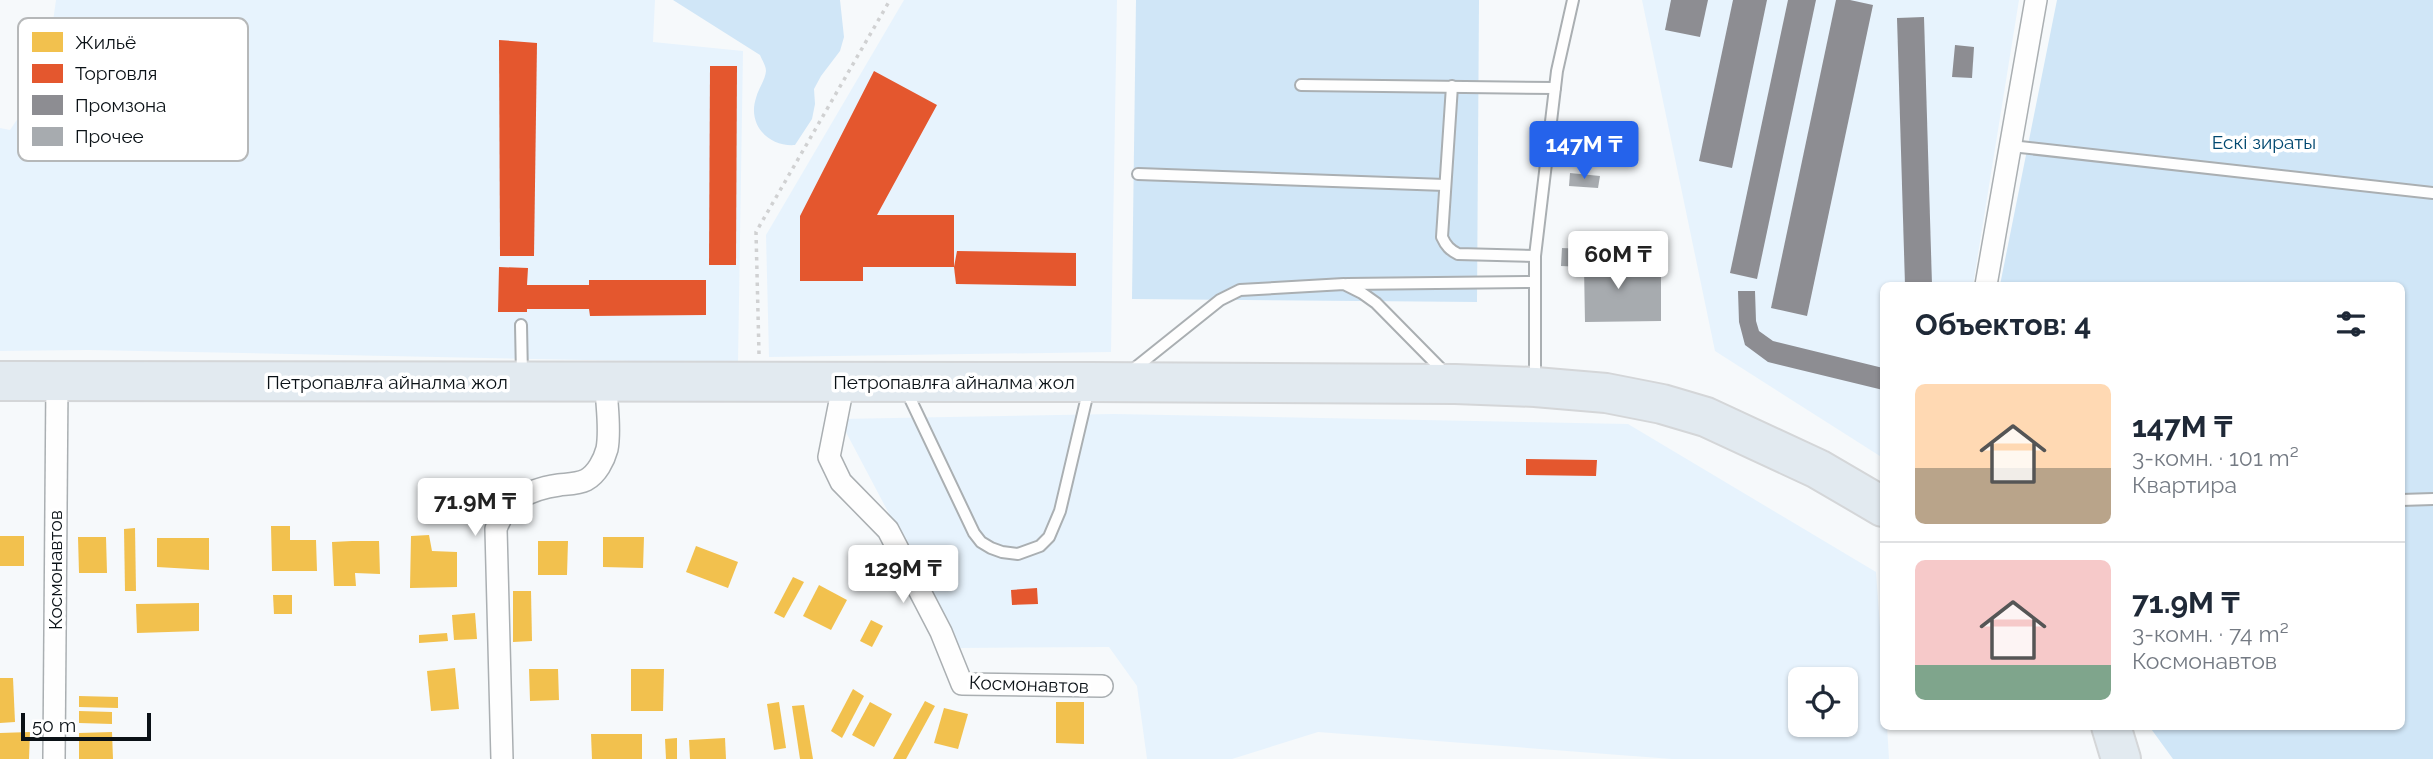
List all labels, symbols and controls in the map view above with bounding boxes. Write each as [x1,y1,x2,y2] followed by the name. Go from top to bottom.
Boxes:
[18,18,248,161] legend
[75,31,136,53] text: Жильё
[75,62,157,84] text: Торговля
[75,94,166,116] text: Промзона
[1527,122,1641,181] pin: 147M ₸
[75,125,144,147] text: Прочее
[1545,130,1623,157] text: 147M ₸
[2212,131,2316,153] park label: Ескі зираты
[1569,232,1667,291] pin: 60M ₸
[1584,240,1652,267] text: 60M ₸
[2332,305,2370,343] icon: filters
[1915,307,2091,342] text: Объектов: 4
[266,371,508,393] street label: Петропавлға айналма жол
[833,371,1075,393] street label: Петропавлға айналма жол
[2132,409,2233,444] text: 147M ₸
[1971,412,2055,496] icon: home
[2132,444,2299,471] text: 3-комн. · 101 m²
[2132,471,2237,498] text: Квартира
[410,478,540,538] pin: 71.9M ₸
[434,487,516,514] text: 71.9M ₸
[44,510,66,630] street label: Космонавтов
[846,546,960,605] pin: 129M ₸
[864,554,942,581] text: 129M ₸
[2132,585,2240,620] text: 71.9M ₸
[1971,588,2055,672] icon: home
[2132,620,2289,647] text: 3-комн. · 74 m²
[2132,647,2277,674] text: Космонавтов
[1788,667,1858,737] map controls
[1788,667,1858,737] button: locate
[969,671,1089,697] street label: Космонавтов
[21,710,150,742] scale bar
[32,714,76,736] text: 50 m

